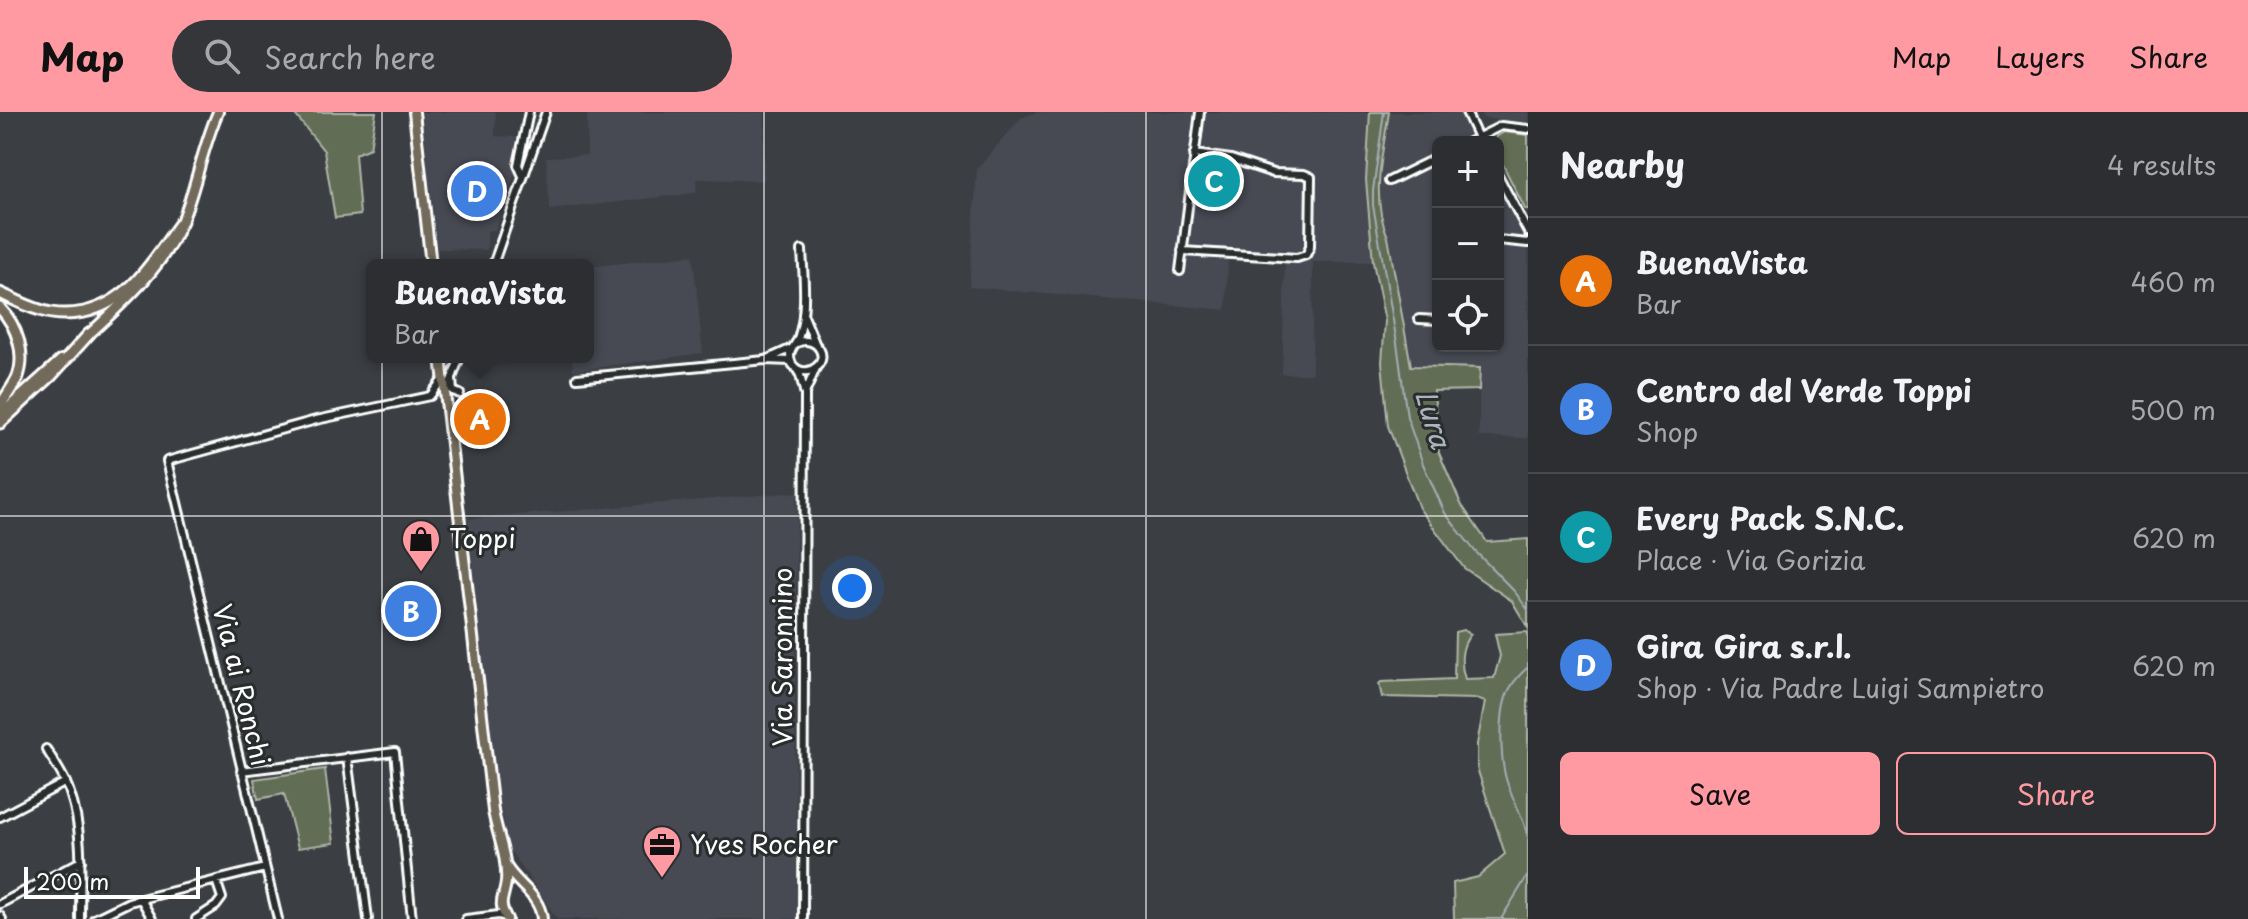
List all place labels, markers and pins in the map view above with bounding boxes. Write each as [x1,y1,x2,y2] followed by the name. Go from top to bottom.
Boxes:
[1188,151,1240,211] pin: C
[451,161,503,221] pin: D
[454,389,506,449] pin: A
[400,518,442,573] shop icon: Toppi
[449,518,516,557] place label: Toppi
[385,581,437,641] pin: B
[641,824,683,879] office icon: Yves Rocher
[690,824,839,863] place label: Yves Rocher

